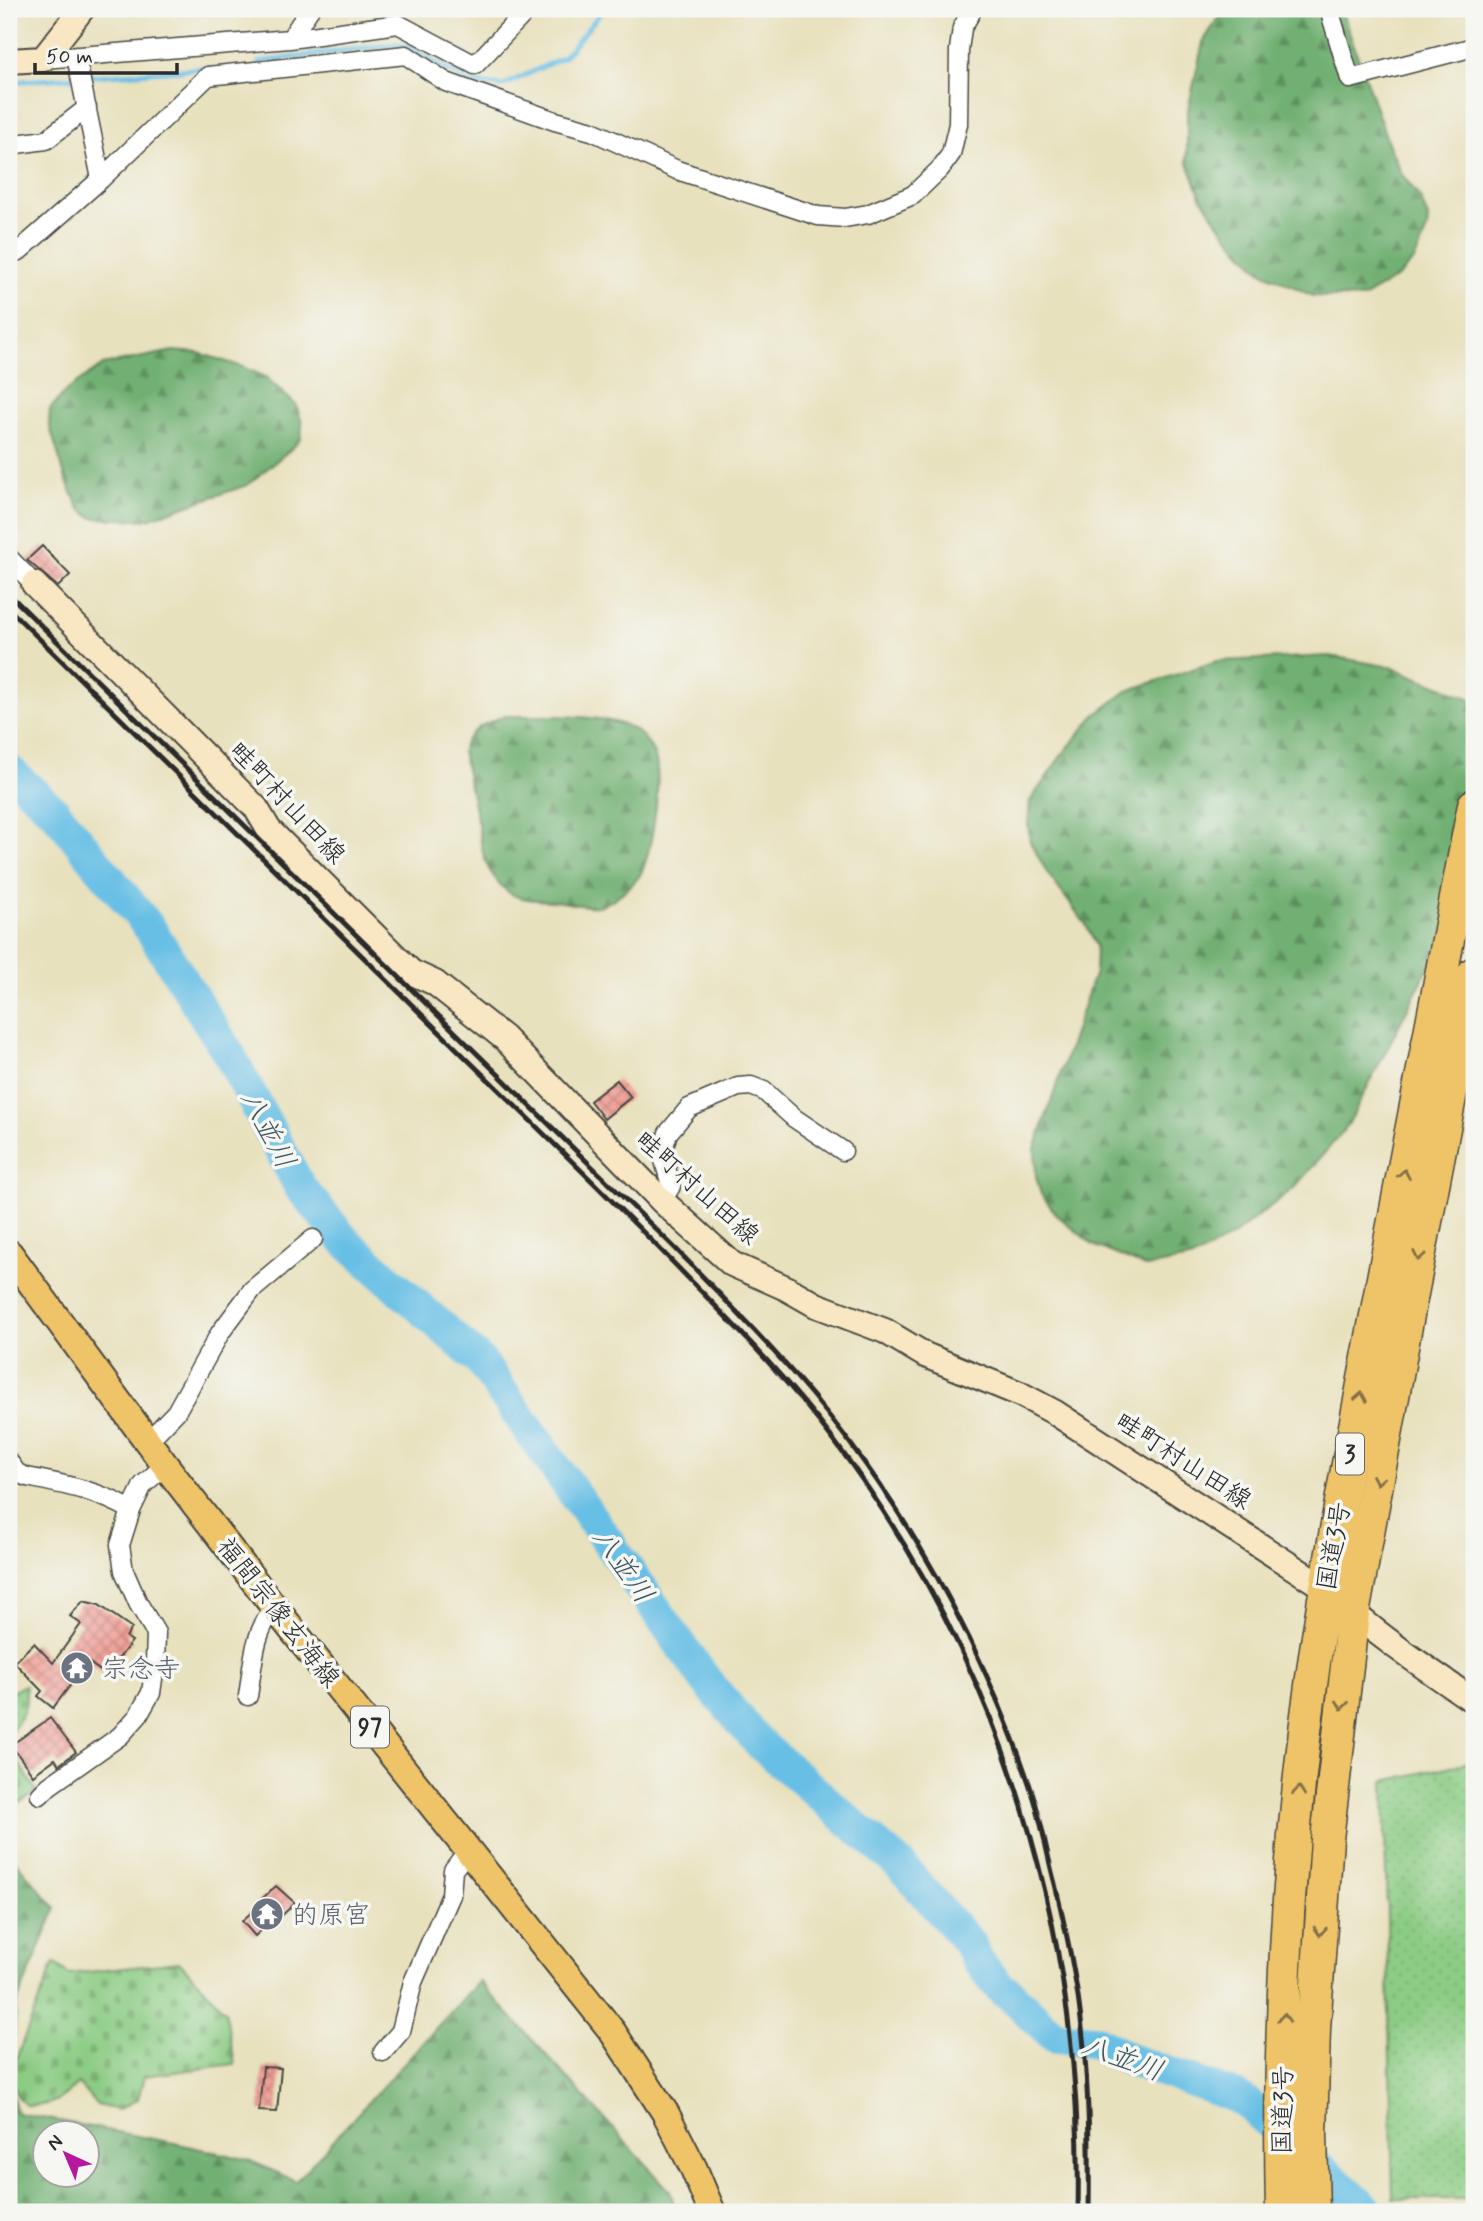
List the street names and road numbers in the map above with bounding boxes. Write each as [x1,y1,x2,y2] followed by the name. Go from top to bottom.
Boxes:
[221,735,352,872] street label: 畦町村山田線
[627,1124,766,1253] street label: 畦町村山田線
[1108,1405,1258,1518] street label: 畦町村山田線
[1336,1434,1364,1474] road number: 3
[1310,1499,1360,1594] street label: 国道3号
[208,1531,347,1695] street label: 福間宗像玄海線
[351,1707,389,1748] road number: 97
[1266,2065,1302,2155] street label: 国道3号

